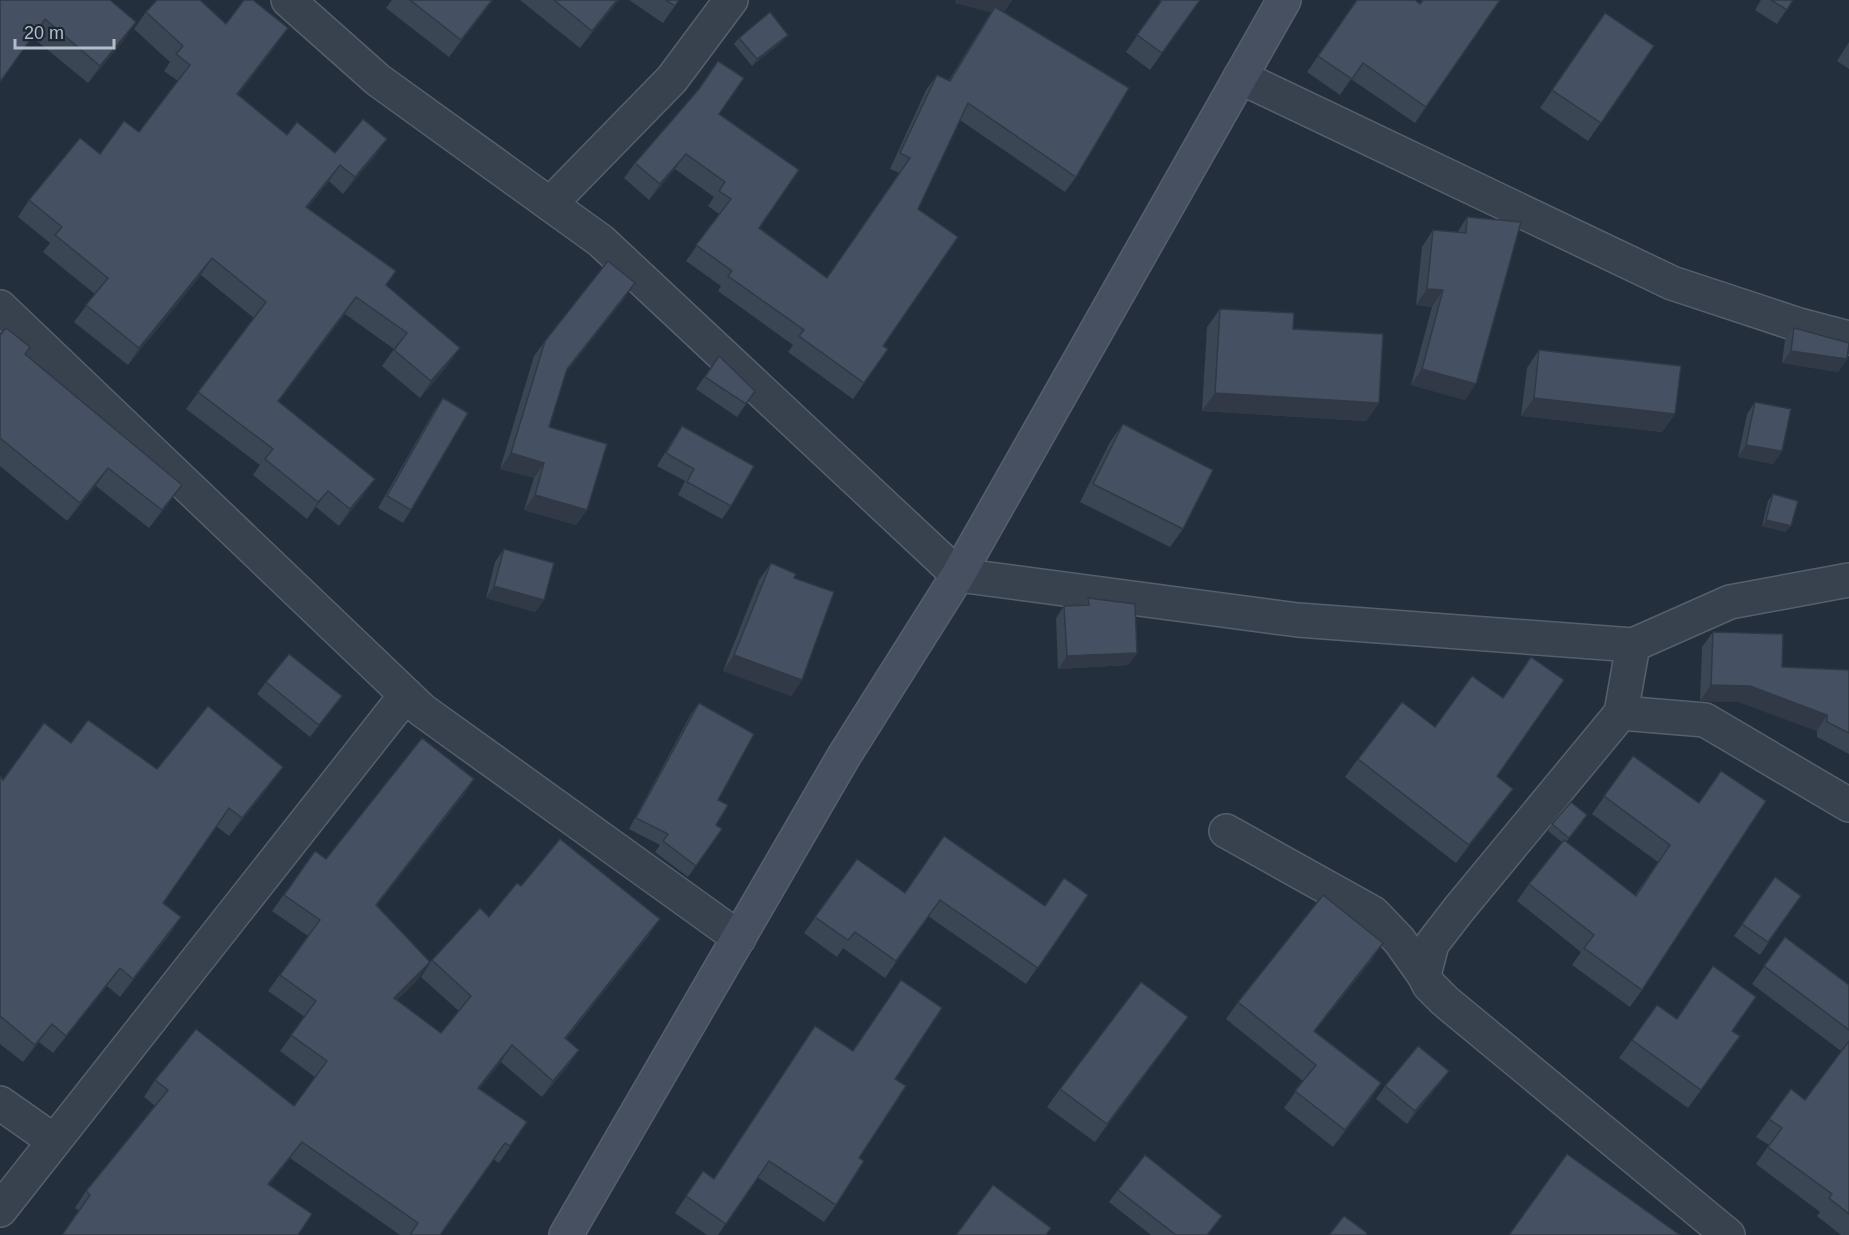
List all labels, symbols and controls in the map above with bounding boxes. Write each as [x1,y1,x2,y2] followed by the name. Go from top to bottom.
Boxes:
[15,12,114,50] scale bar
[24,23,64,43] text: 20 m

